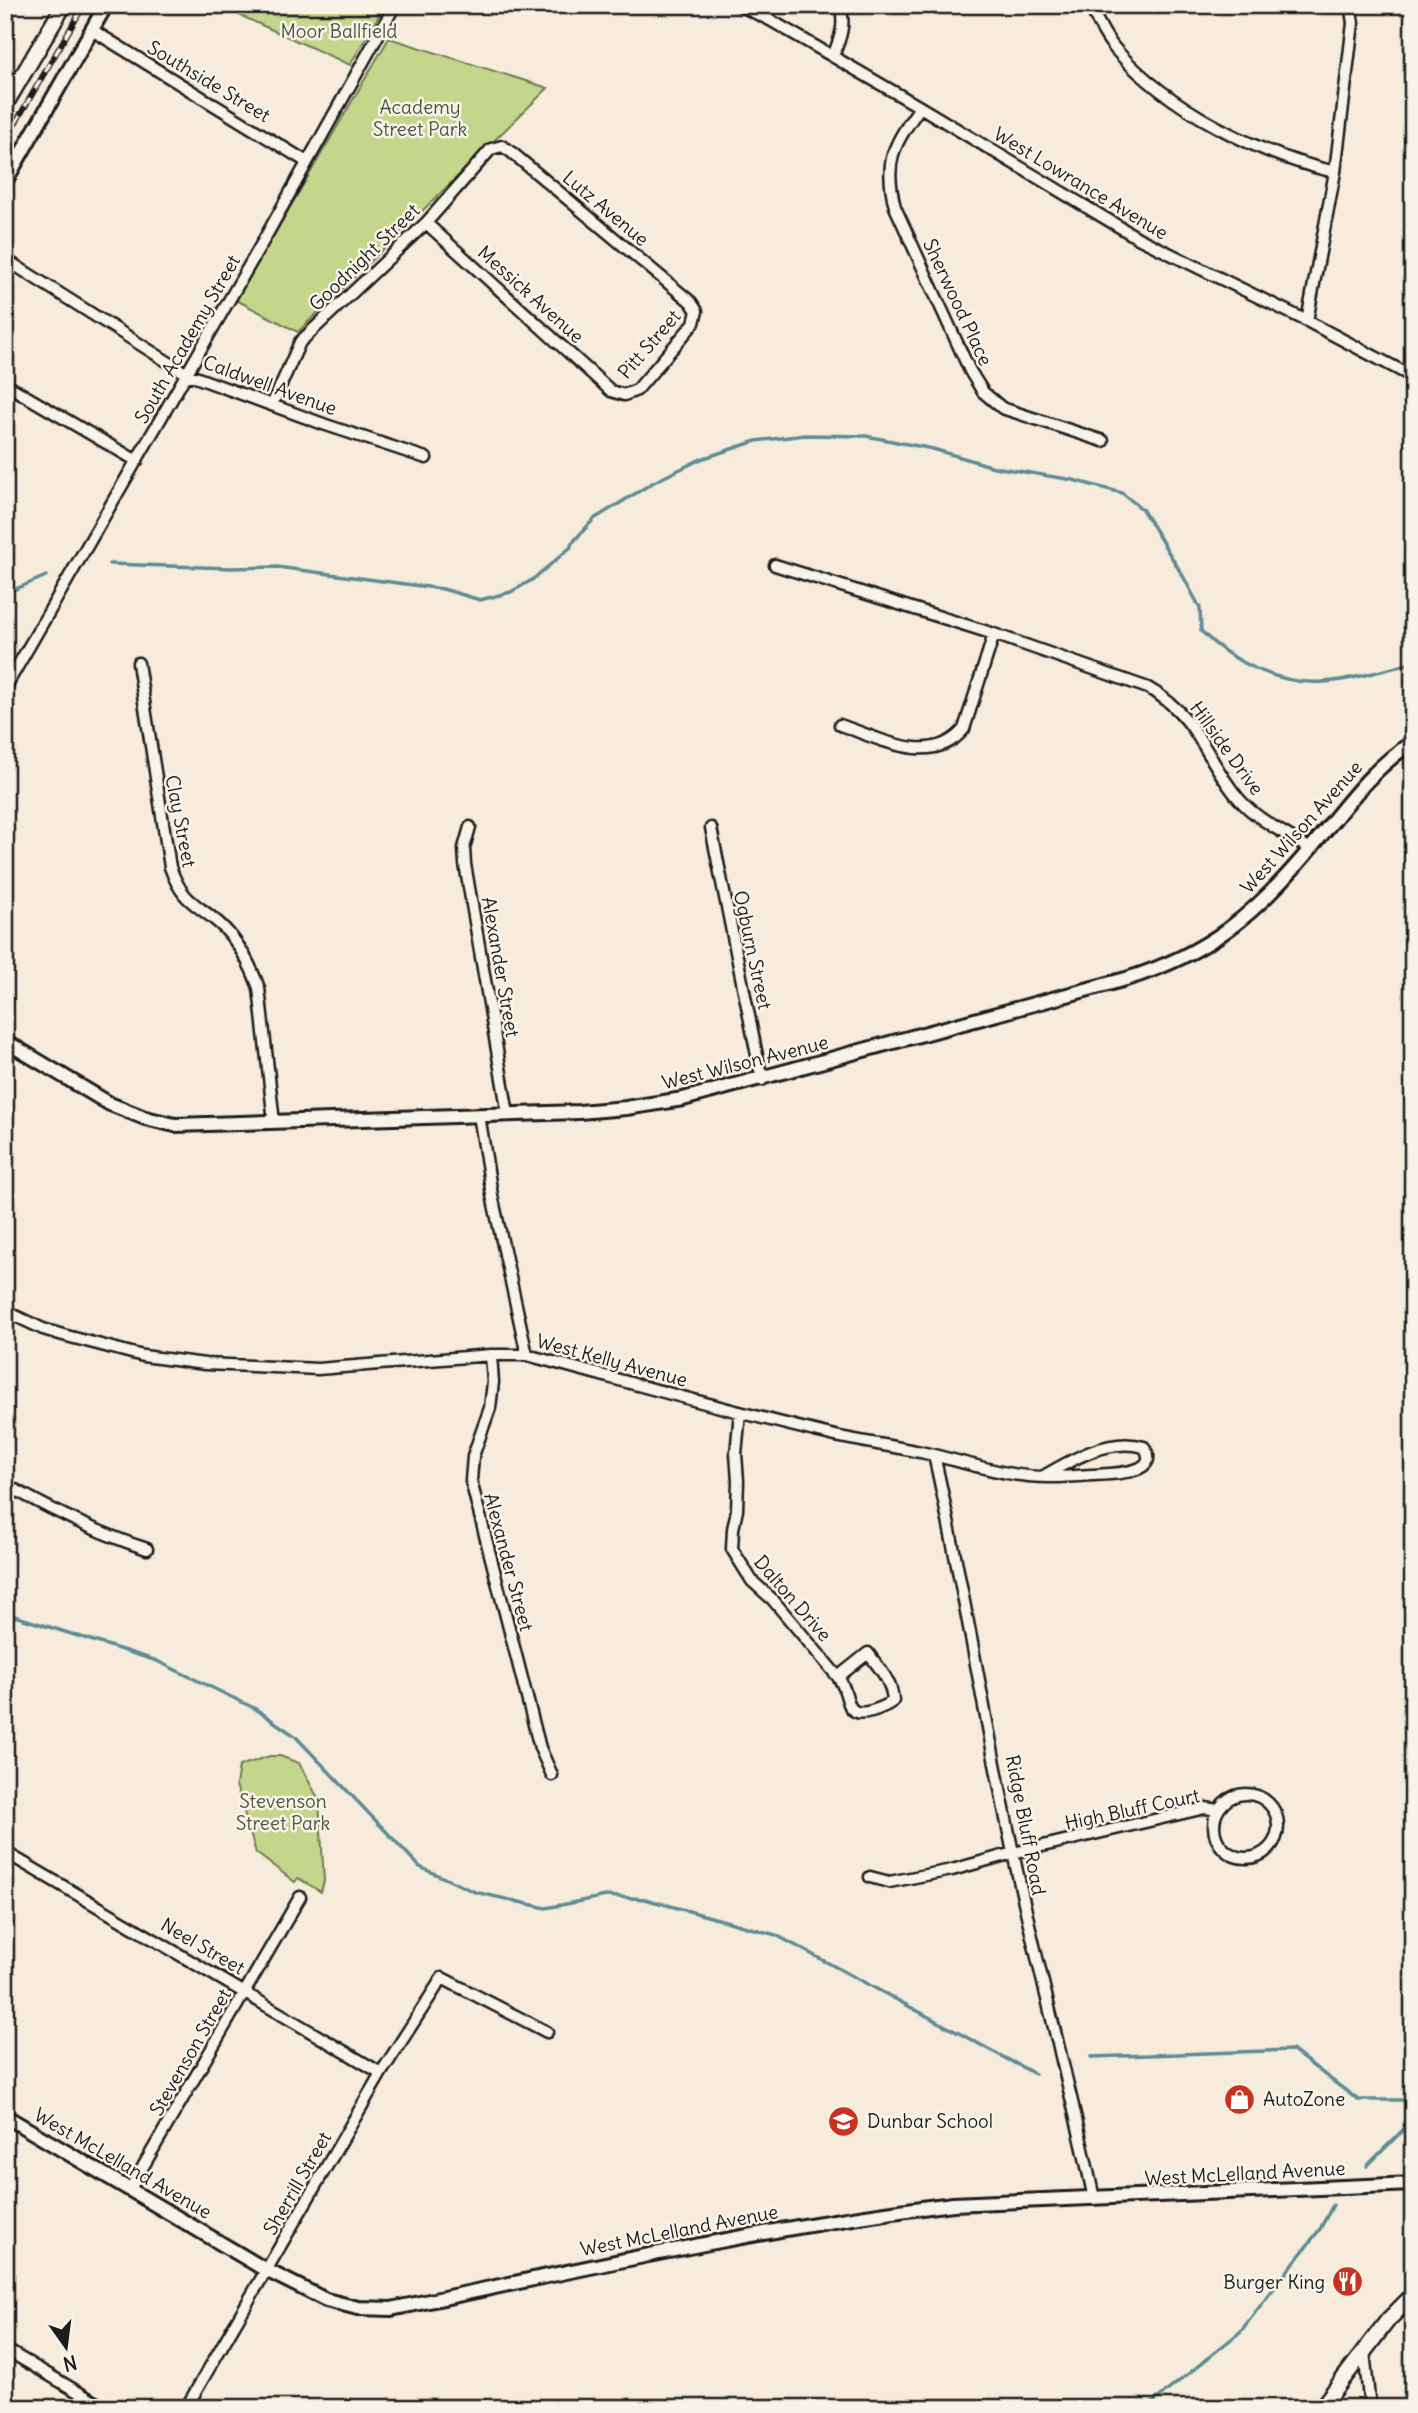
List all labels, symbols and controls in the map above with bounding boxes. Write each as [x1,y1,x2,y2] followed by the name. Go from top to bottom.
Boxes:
[281,19,397,43] park label: Moor Ballfield
[143,35,275,127] street label: Southside Street
[373,95,468,141] park label: Academy Street Park
[989,121,1173,245] street label: West Lowrance Avenue
[558,165,654,251] street label: Lutz Avenue
[304,198,424,316] street label: Goodnight Street
[918,235,998,369] street label: Sherwood Place
[473,240,589,348] street label: Messick Avenue
[129,250,245,428] street label: South Academy Street
[612,305,686,383] street label: Pitt Street
[200,350,340,420] street label: Caldwell Avenue
[1185,696,1269,800] street label: Hillside Drive
[1235,756,1367,898] street label: West Wilson Avenue
[160,773,202,869] street label: Clay Street
[729,888,777,1012] street label: Ogburn Street
[477,895,525,1039] street label: Alexander Street
[659,1030,831,1094] street label: West Wilson Avenue
[534,1328,690,1392] street label: West Kelly Avenue
[479,1490,539,1634] street label: Alexander Street
[749,1550,837,1646] street label: Dalton Drive
[1001,1753,1051,1897] street label: Ridge Bluff Road
[1063,1783,1201,1835] street label: High Bluff Court
[236,1789,331,1835] park label: Stevenson Street Park
[157,1912,249,1980] street label: Neel Street
[144,1984,236,2120] street label: Stevenson Street
[1223,2082,1257,2116] shop icon: AutoZone
[1263,2087,1345,2111] place label: AutoZone
[30,2102,216,2224] street label: West McLelland Avenue
[827,2104,861,2138] school or university icon: Dunbar School
[867,2109,993,2133] place label: Dunbar School
[258,2127,336,2239] street label: Sherrill Street
[1144,2156,1346,2190] street label: West McLelland Avenue
[578,2199,780,2261] street label: West McLelland Avenue
[1331,2265,1365,2299] restaurant icon: Burger King
[1223,2270,1325,2294] place label: Burger King
[32,2312,102,2382] north arrow
[61,2350,79,2377] text: N

